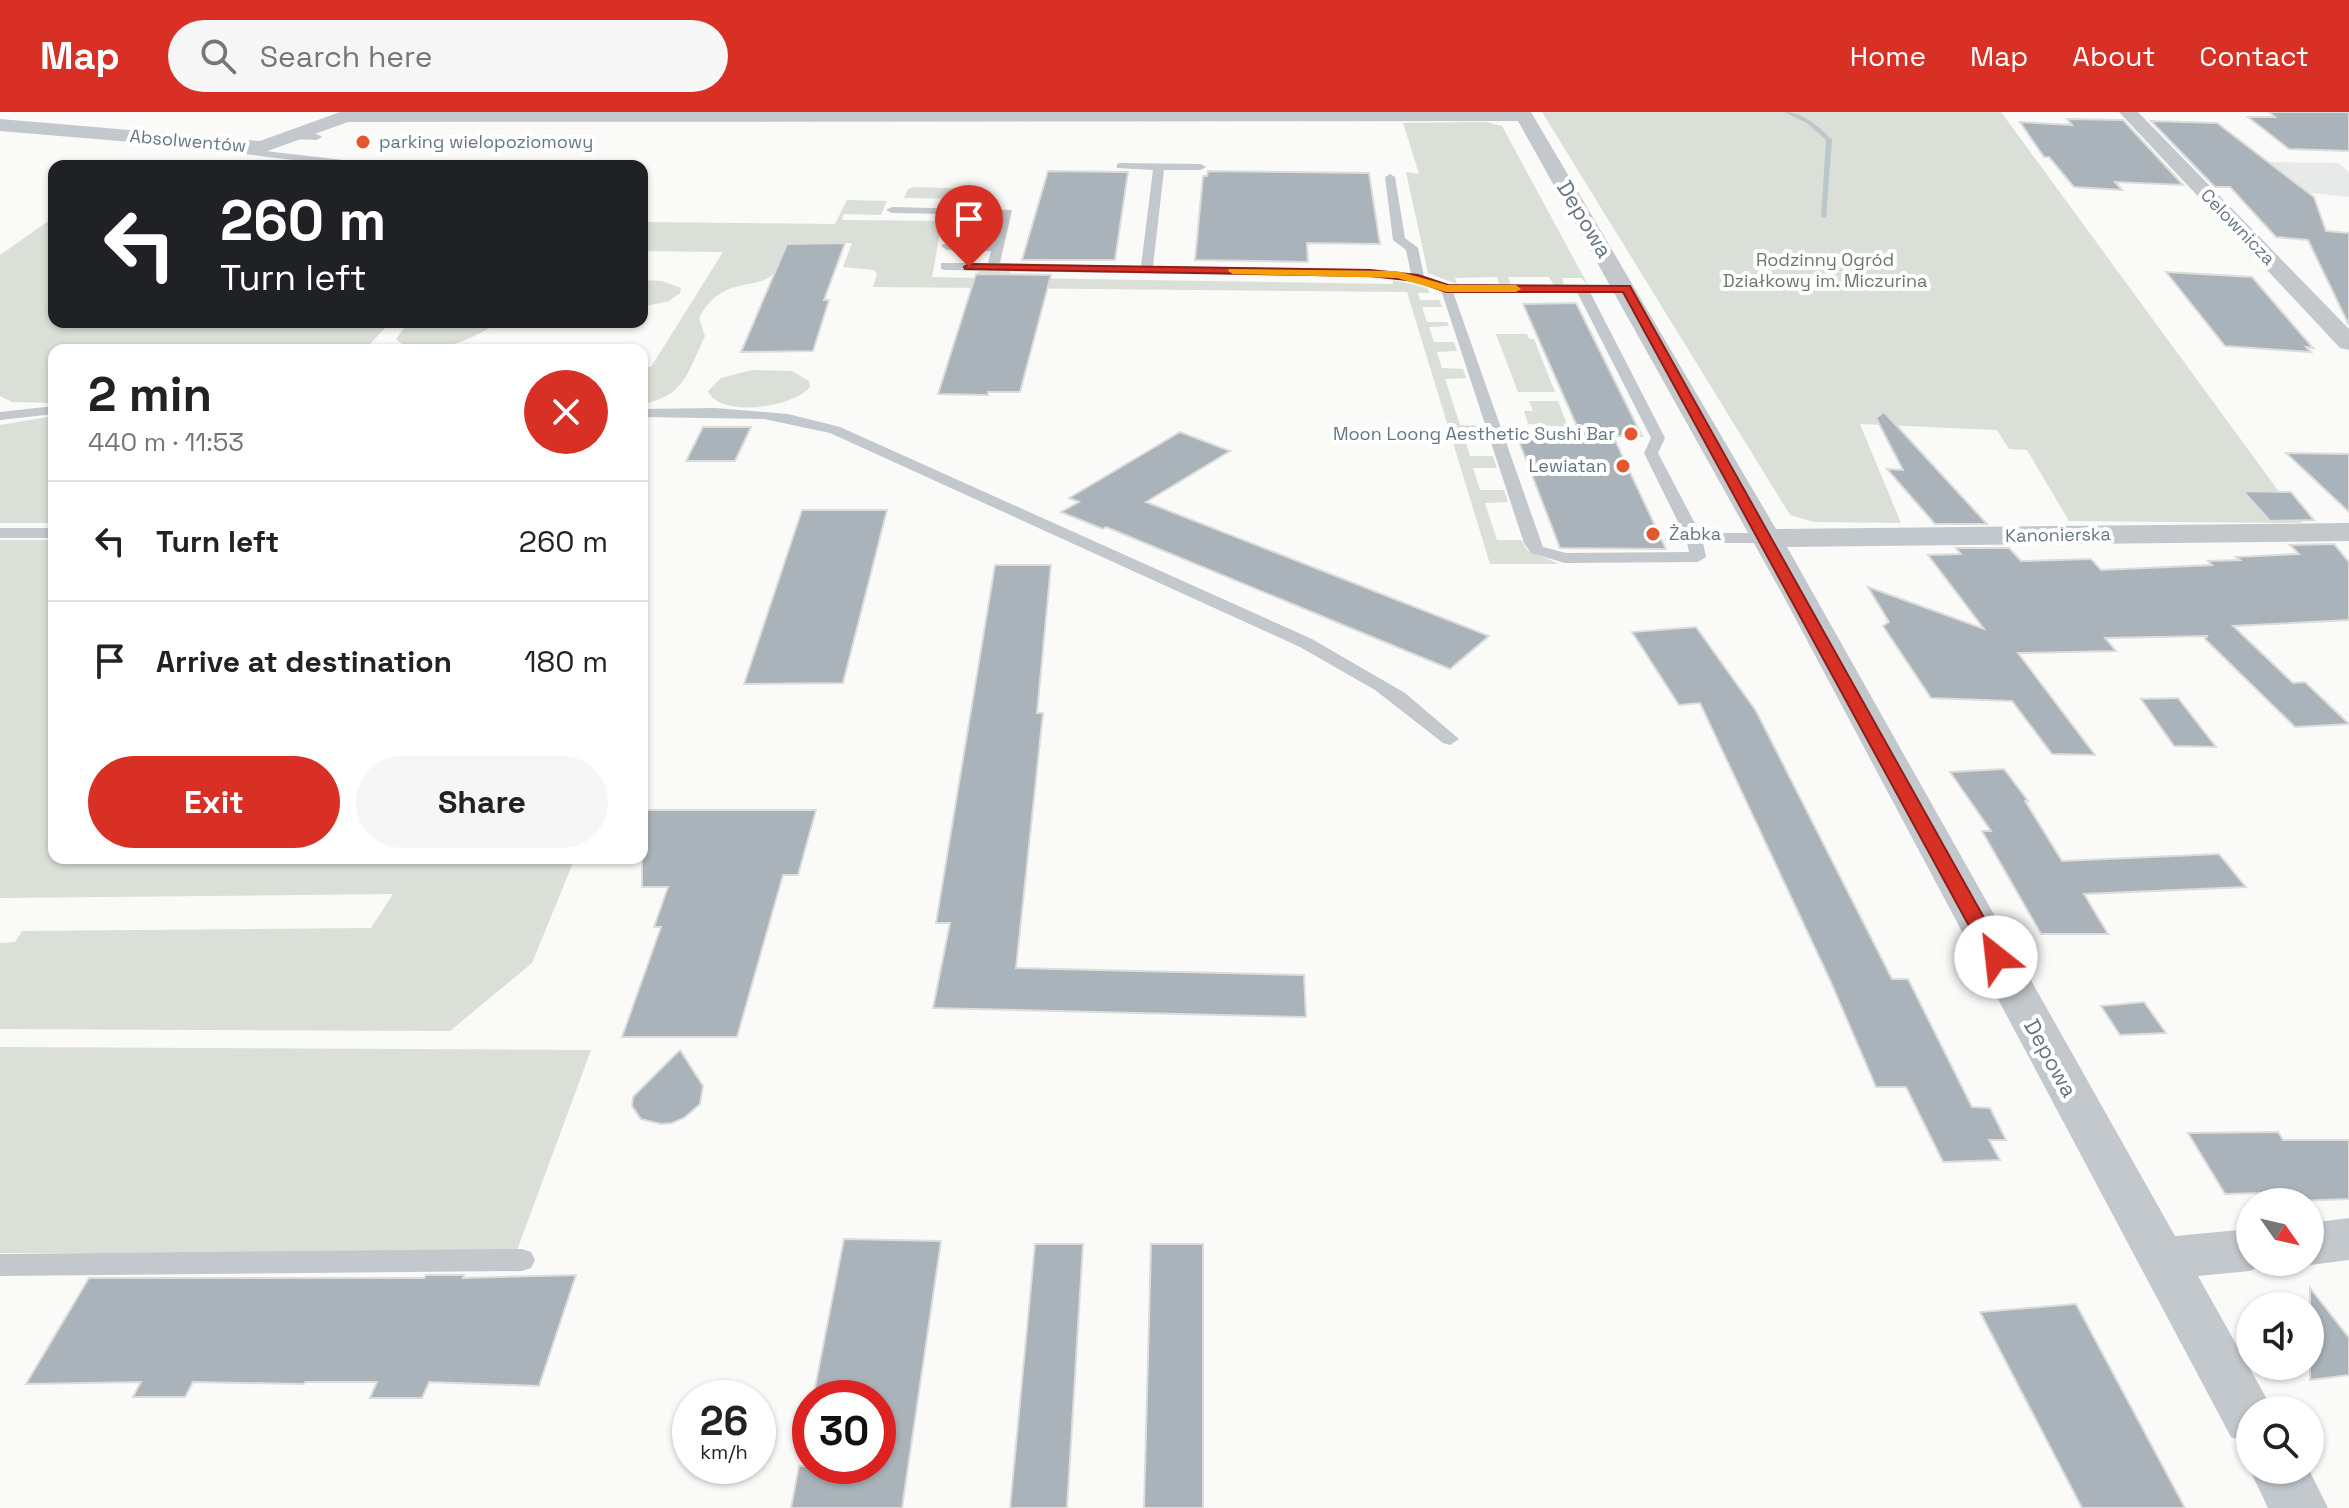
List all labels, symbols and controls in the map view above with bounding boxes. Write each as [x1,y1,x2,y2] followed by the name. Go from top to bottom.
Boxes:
[168,20,728,92] search box
[40,32,120,80] text: Map
[196,34,240,78] icon: search
[260,37,433,76] text: Search here
[1850,38,1926,74] text: Home
[1970,38,2028,74] text: Map
[2072,38,2155,74] text: About
[2199,38,2309,74] text: Contact
[129,124,247,157] street label: Absolwentów
[379,130,593,153] place label: parking wielopoziomowy
[354,133,372,151] marker: parking wielopoziomowy
[1551,175,1619,263] street label: Depowa
[2196,184,2281,270] street label: Celownicza
[220,185,386,256] text: 260 m
[935,185,1003,267] pin
[88,192,192,296] icon: left
[947,197,991,241] icon: arrive
[1723,248,1927,292] park label: Rodzinny Ogród Działkowy im. Miczurina
[220,255,367,301] text: Turn left
[88,364,212,425] text: 2 min
[524,370,608,454] button: close
[1333,422,1615,445] place label: Moon Loong Aesthetic Sushi Bar
[88,425,244,459] text: 440 m · 11:53
[1622,425,1640,443] marker: Moon Loong Aesthetic Sushi Bar
[1529,454,1607,477] place label: Lewiatan
[1614,457,1632,475] marker: Lewiatan
[88,519,132,563] icon: left
[156,522,279,561] text: Turn left
[519,522,608,561] text: 260 m
[1669,522,1721,545] place label: Żabka
[2005,522,2111,547] street label: Kanonierska
[1644,525,1662,543] marker: Żabka
[88,639,132,683] icon: arrive
[156,642,452,681] text: Arrive at destination
[524,642,608,681] text: 180 m
[88,756,340,848] button: Exit
[356,756,608,848] button: Share
[1954,915,2038,999] position arrow
[2018,1014,2084,1102] street label: Depowa
[2236,1188,2324,1276] north arrow
[2236,1188,2324,1484] map controls
[2236,1292,2324,1380] button: sound
[792,1380,896,1484] speed limit sign: 30
[700,1396,748,1447] text: 26
[2236,1396,2324,1484] button: search
[700,1439,748,1465] text: km/h

